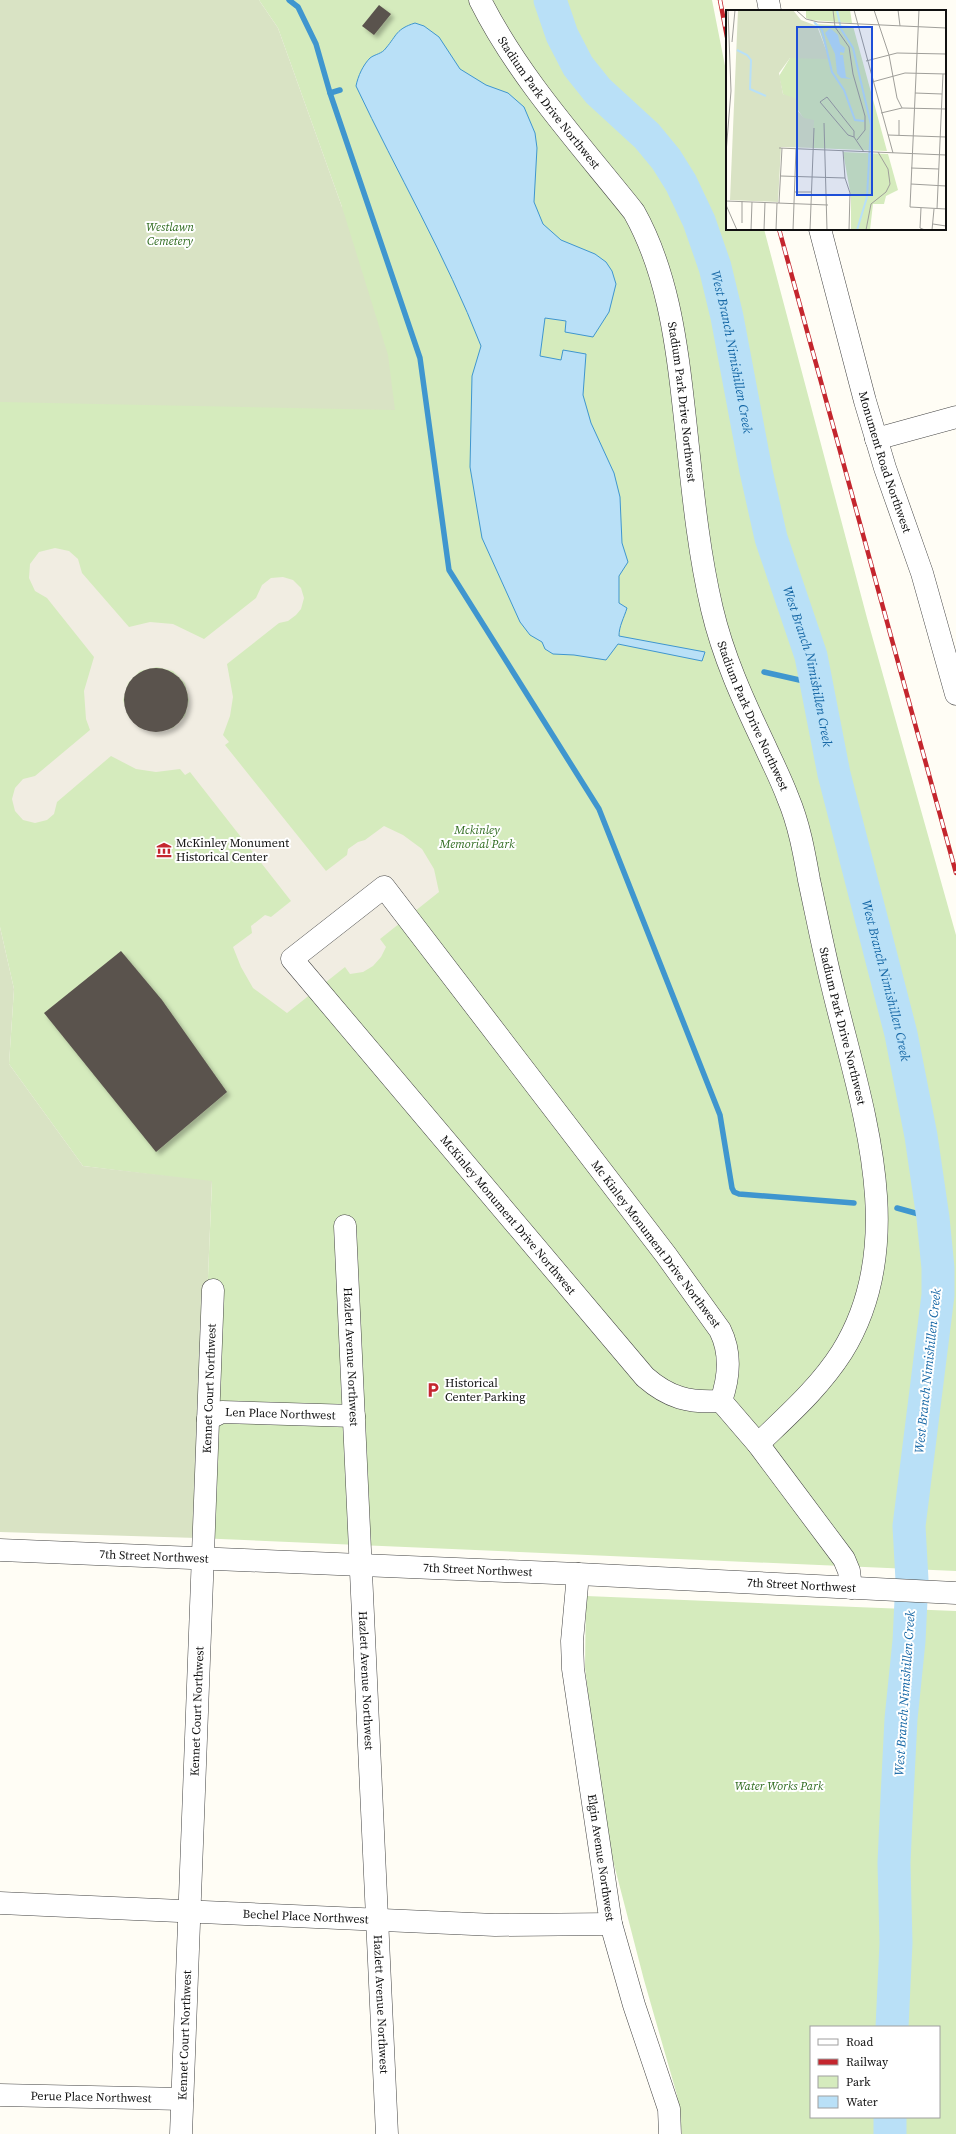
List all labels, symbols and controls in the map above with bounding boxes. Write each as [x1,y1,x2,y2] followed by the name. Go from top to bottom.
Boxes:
[726,10,946,230] inset map
[494,33,604,172] street label: Stadium Park Drive Northwest
[146,219,194,249] park label: Westlawn Cemetery
[707,269,757,436] water label: West Branch Nimishillen Creek
[664,320,700,483] street label: Stadium Park Drive Northwest
[855,390,915,535] street label: Monument Road Northwest
[779,584,837,749] water label: West Branch Nimishillen Creek
[713,639,792,793] street label: Stadium Park Drive Northwest
[438,822,515,852] park label: Mckinley Memorial Park
[176,835,289,865] place label: McKinley Monument Historical Center
[155,841,173,859] museum icon: McKinley Monument Historical Center
[858,898,914,1064] water label: West Branch Nimishillen Creek
[816,946,870,1106] street label: Stadium Park Drive Northwest
[437,1132,579,1298] street label: McKinley Monument Drive Northwest
[588,1157,724,1331] street label: Mc Kinley Monument Drive Northwest
[340,1287,362,1427] street label: Hazlett Avenue Northwest
[910,1287,945,1454] water label: West Branch Nimishillen Creek
[199,1323,220,1454] street label: Kennet Court Northwest
[445,1375,526,1405] place label: Historical Center Parking
[424,1381,442,1399] parking icon: Historical Center Parking
[225,1404,336,1423] street label: Len Place Northwest
[99,1546,209,1567] street label: 7th Street Northwest
[423,1560,533,1580] street label: 7th Street Northwest
[746,1574,856,1596] street label: 7th Street Northwest
[890,1609,919,1776] water label: West Branch Nimishillen Creek
[355,1611,377,1750] street label: Hazlett Avenue Northwest
[187,1646,207,1777] street label: Kennet Court Northwest
[735,1778,824,1794] park label: Water Works Park
[584,1793,618,1922] street label: Elgin Avenue Northwest
[242,1906,369,1927] street label: Bechel Place Northwest
[370,1934,392,2074] street label: Hazlett Avenue Northwest
[174,1970,195,2100] street label: Kennet Court Northwest
[810,2026,940,2118] legend
[846,2034,873,2050] text: Road
[846,2054,889,2070] text: Railway
[846,2074,871,2090] text: Park
[30,2088,152,2106] street label: Perue Place Northwest
[846,2094,878,2110] text: Water

